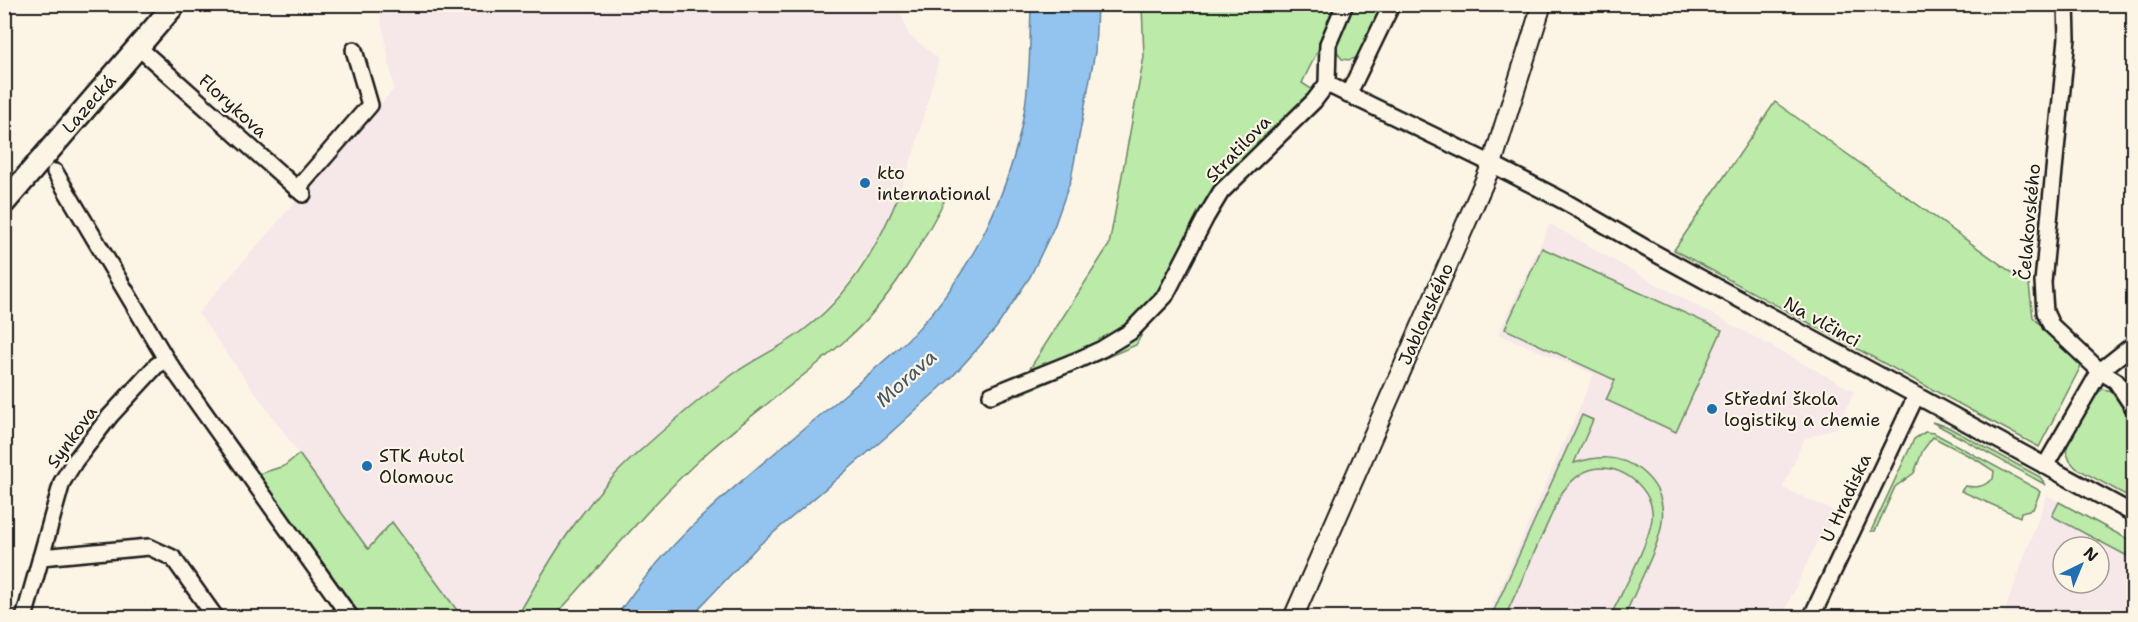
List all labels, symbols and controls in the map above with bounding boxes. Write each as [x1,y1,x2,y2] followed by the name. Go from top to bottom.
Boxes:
[57,69,121,139] street label: Lazecká
[194,69,272,143] street label: Florykova
[1200,110,1276,188] street label: Stratilova
[877,161,991,206] place label: kto international
[2012,163,2046,281] street label: Čelakovského
[858,176,872,190] marker: kto international
[1393,259,1459,369] street label: Jablonského
[1779,291,1865,353] street label: Na vlčinci
[870,344,942,412] water label: Morava
[1724,387,1880,432] place label: Střední škola logistiky a chemie
[41,401,103,473] street label: Synkova
[1705,402,1719,416] marker: Střední škola logistiky a chemie
[379,444,465,489] place label: STK Autol Olomouc
[1815,450,1877,546] street label: U Hradiska
[360,459,374,473] marker: STK Autol Olomouc
[2051,535,2111,595] north arrow
[2079,542,2103,566] text: N

